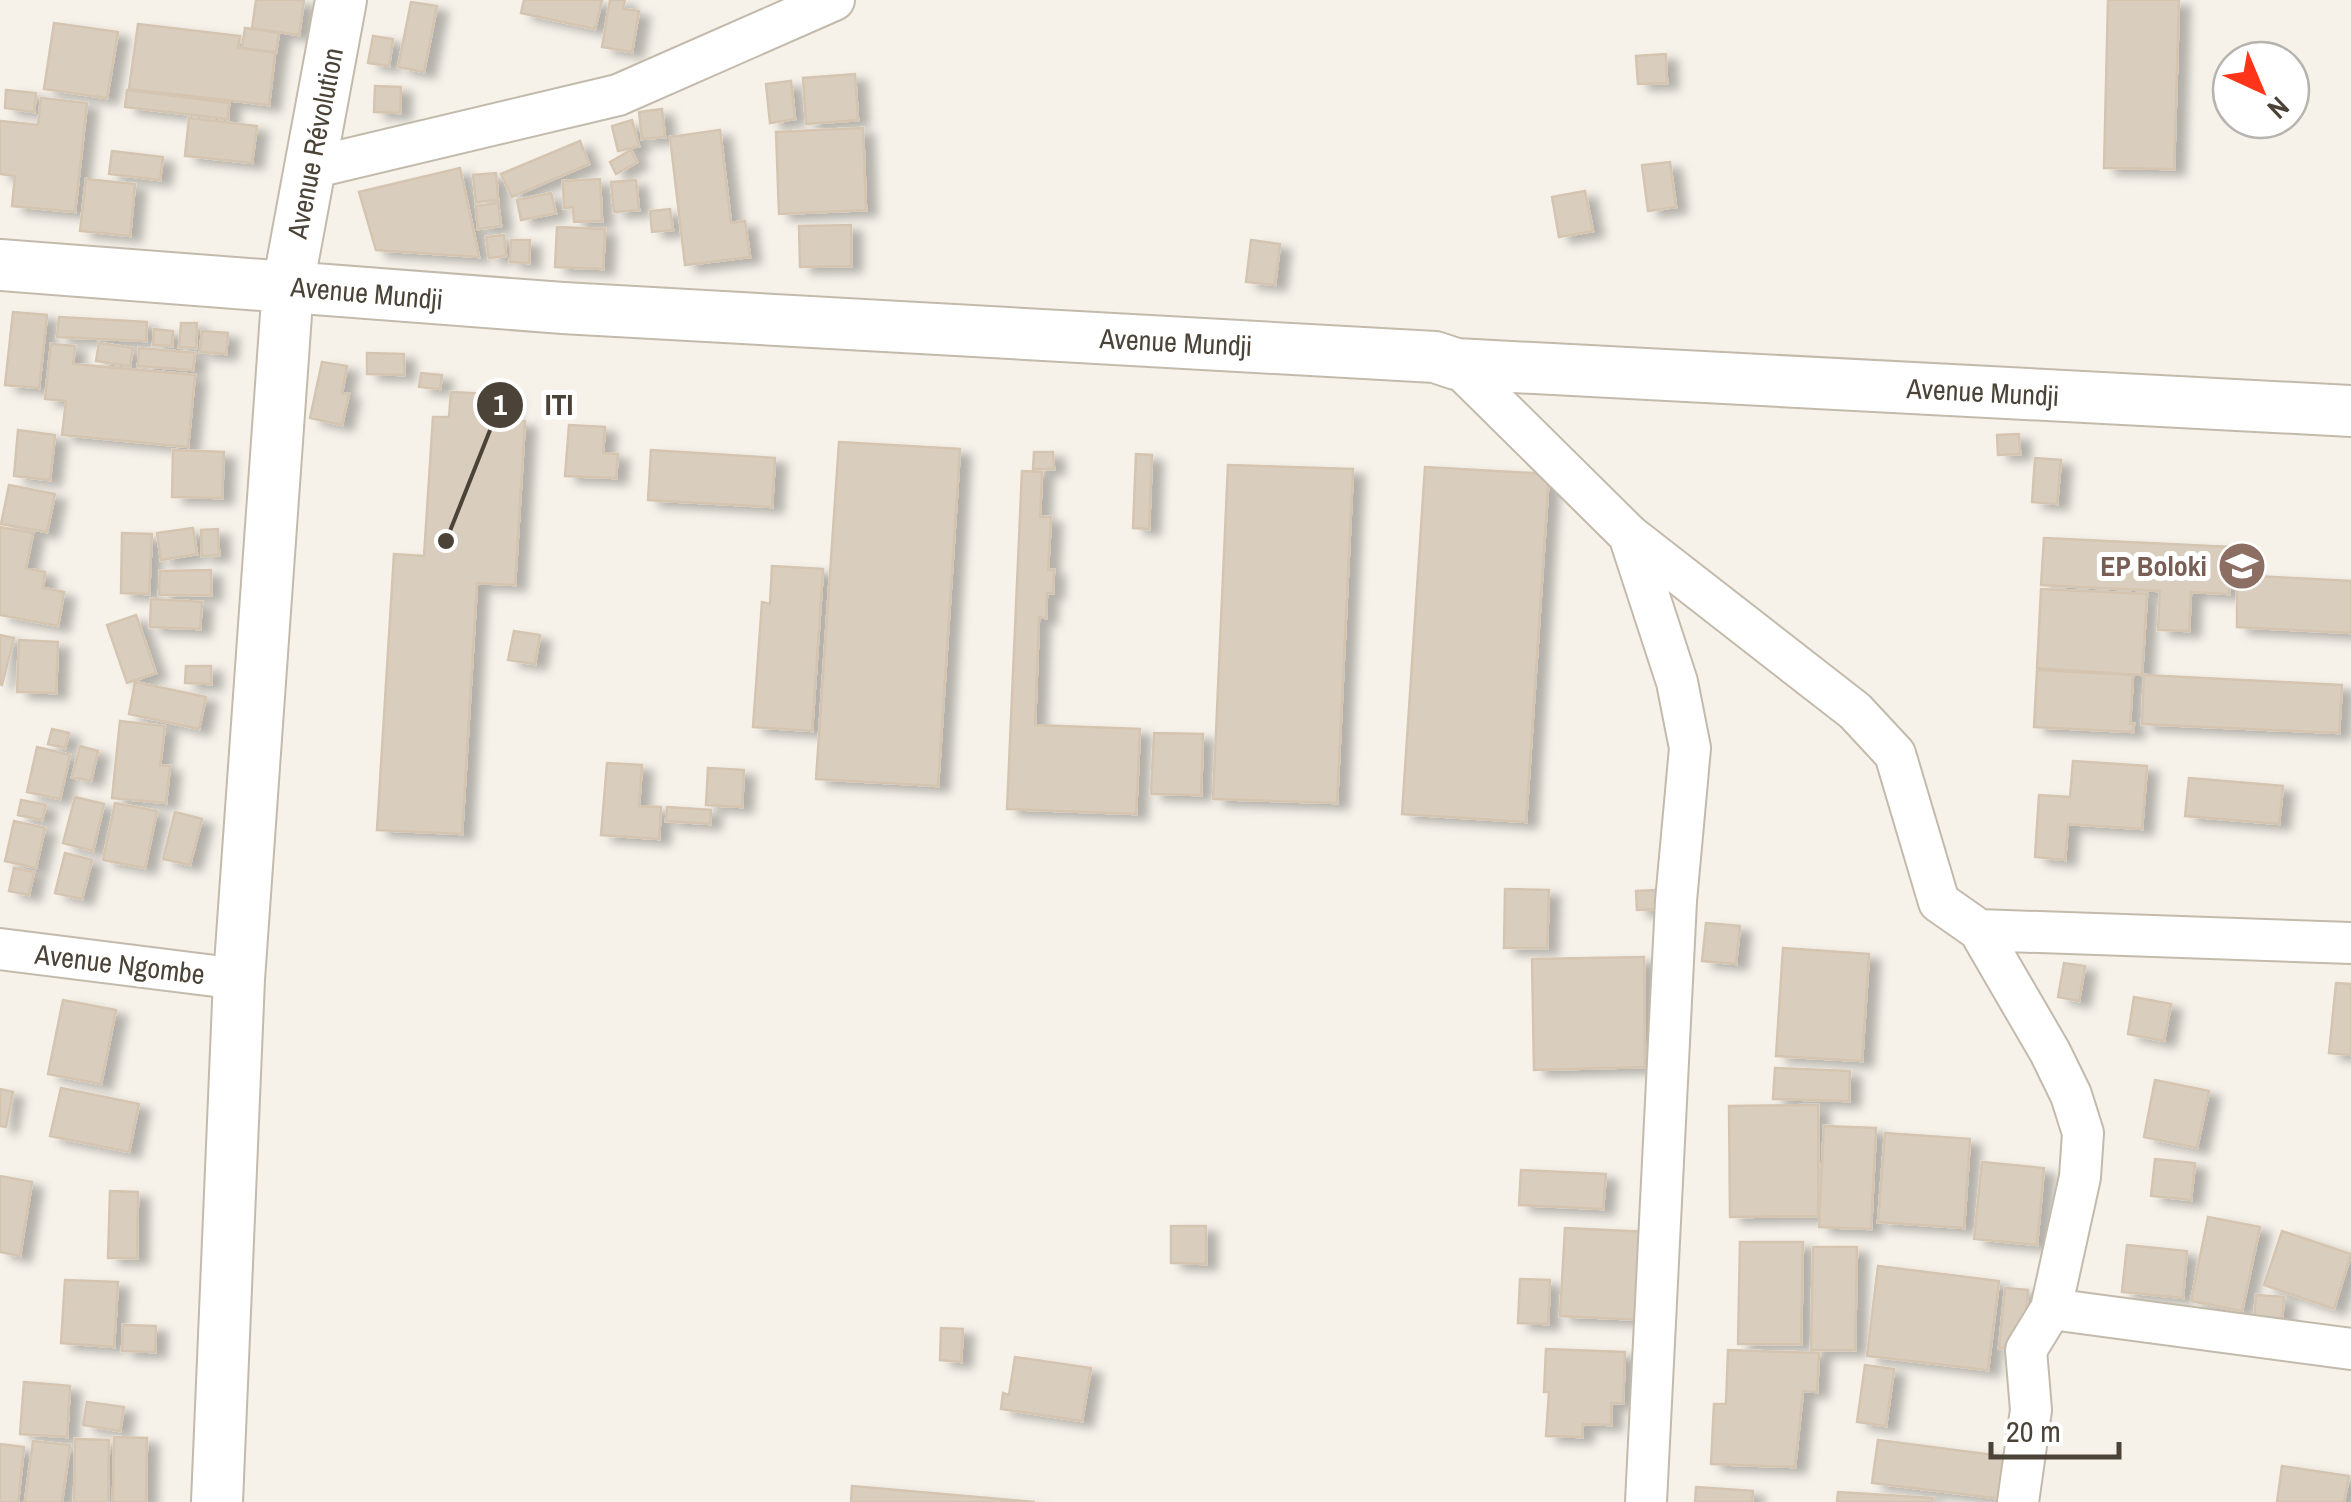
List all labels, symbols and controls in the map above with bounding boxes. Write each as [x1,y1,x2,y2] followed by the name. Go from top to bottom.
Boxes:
[2211,40,2311,140] north arrow
[278,44,352,243] street label: Avenue Révolution
[2259,89,2298,127] text: N
[288,267,445,319] street label: Avenue Mundji
[1098,319,1253,365] street label: Avenue Mundji
[1905,369,2060,415] street label: Avenue Mundji
[475,375,594,435] callout: ITI
[493,384,507,424] text: 1
[545,384,573,424] text: ITI
[2216,540,2268,592] school or university icon: EP Boloki
[2100,547,2207,585] place label: EP Boloki
[32,935,207,993] street label: Avenue Ngombe
[1991,1397,2118,1459] scale bar
[2006,1411,2061,1451] text: 20 m

